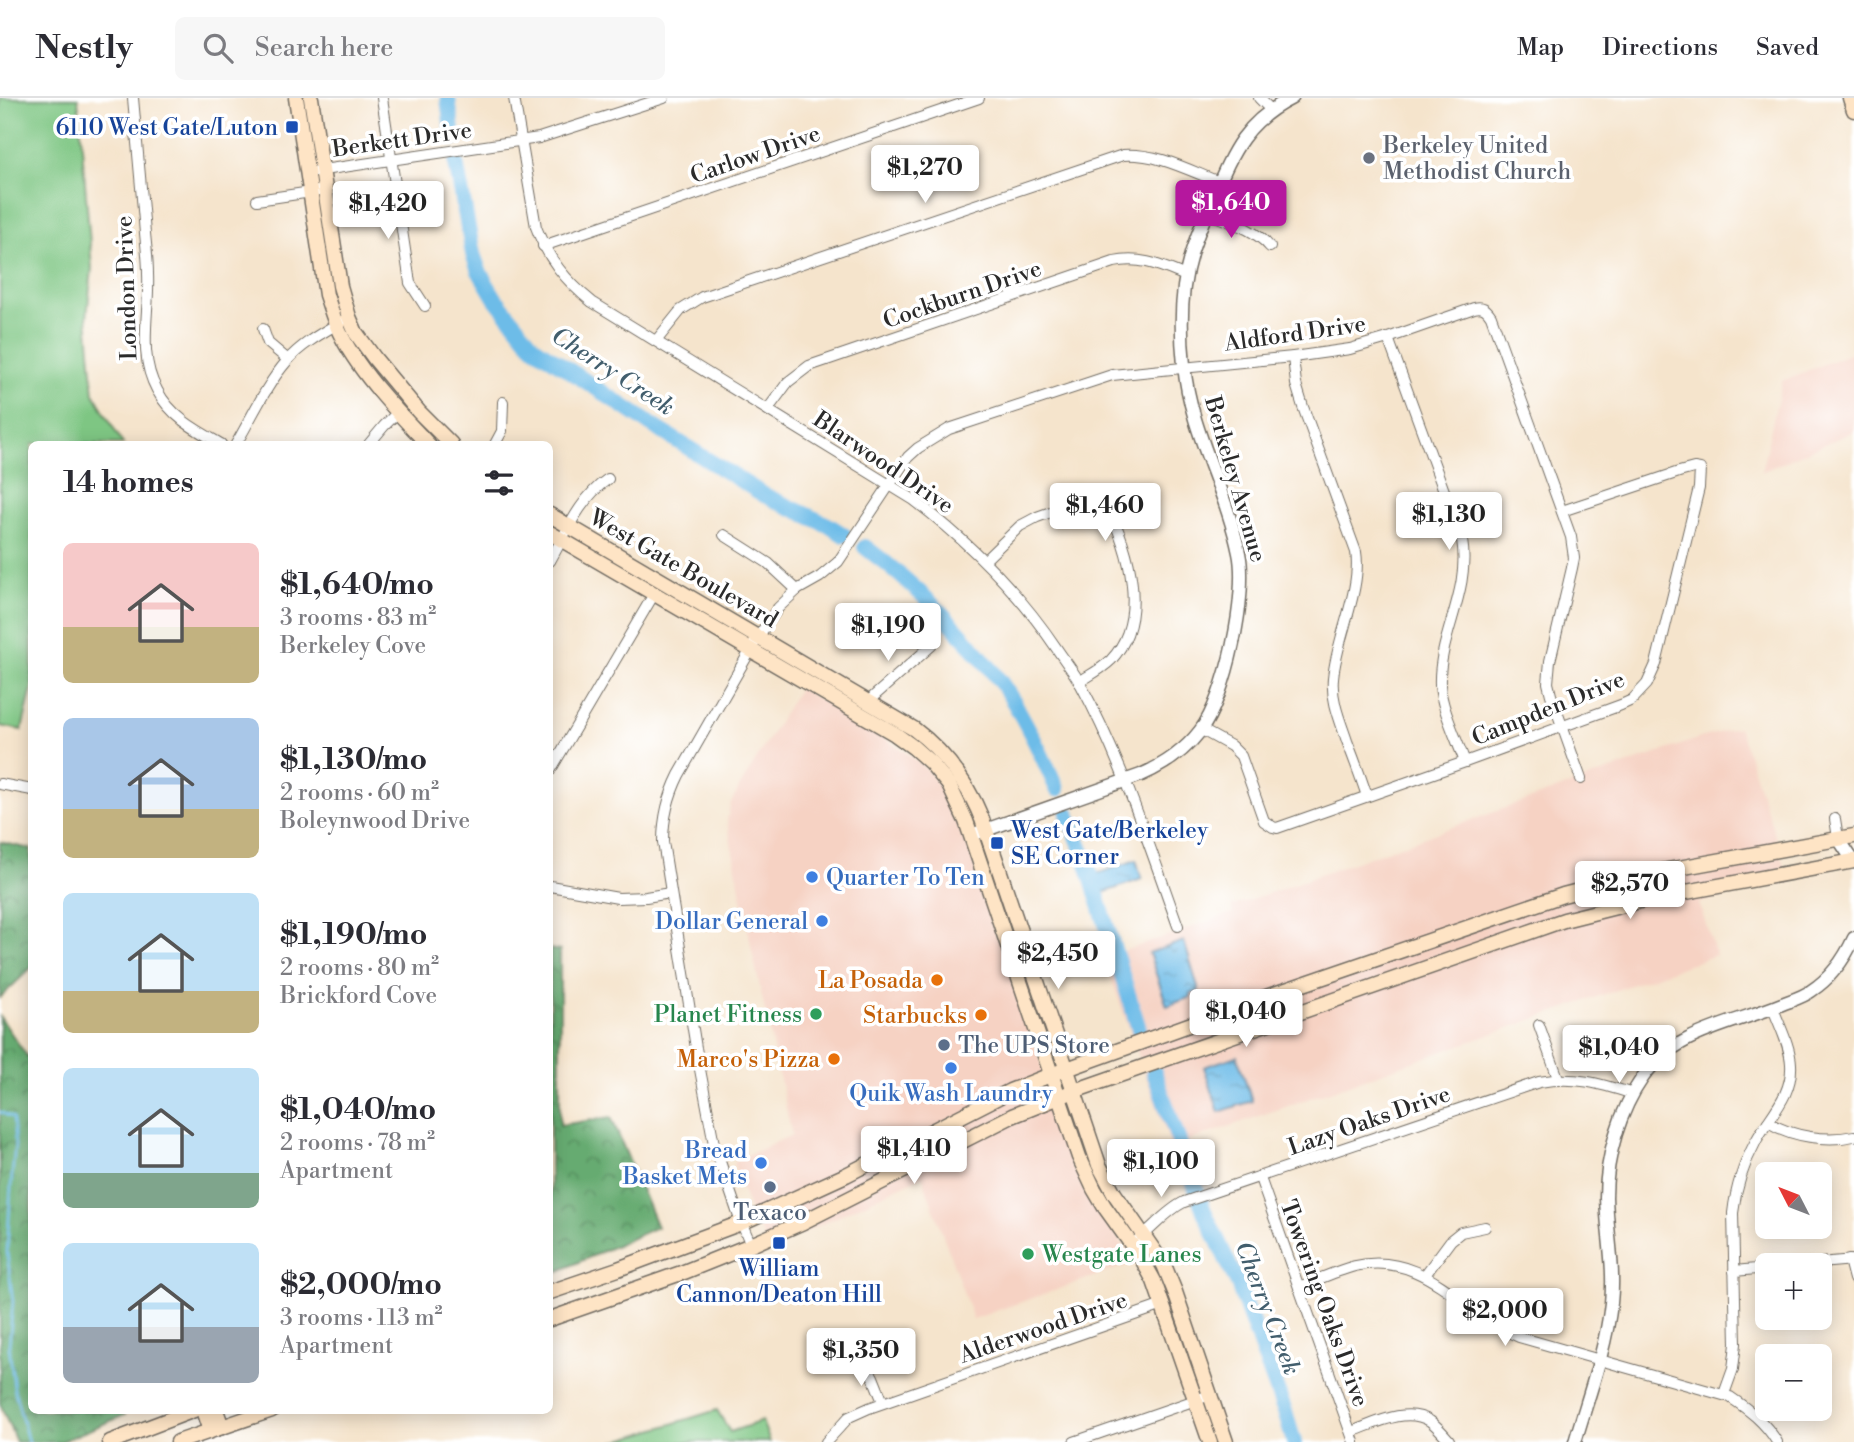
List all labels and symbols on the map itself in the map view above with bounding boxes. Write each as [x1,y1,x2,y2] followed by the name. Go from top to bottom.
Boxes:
[55,114,278,142] place label: 6110 West Gate/Luton
[330,116,474,164] street label: Berkett Drive
[284,119,300,135] marker: 6110 West Gate/Luton
[687,120,824,190] street label: Carlow Drive
[1382,132,1572,186] place label: Berkeley United Methodist Church
[868,146,982,205] pin: $1,270
[1361,150,1377,166] marker: Berkeley United Methodist Church
[1174,180,1288,240] pin: $1,640
[331,181,445,241] pin: $1,420
[110,215,144,361] street label: London Drive
[879,255,1045,335] street label: Cockburn Drive
[1222,310,1368,358] street label: Aldford Drive
[545,321,680,423] water label: Cherry Creek
[1198,392,1272,565] street label: Berkeley Avenue
[807,405,959,520] street label: Blarwood Drive
[1048,484,1162,543] pin: $1,460
[1392,492,1506,552] pin: $1,130
[583,503,783,634] street label: West Gate Boulevard
[831,603,945,663] pin: $1,190
[1468,666,1629,752] street label: Campden Drive
[1010,817,1209,871] place label: West Gate/Berkeley SE Corner
[989,835,1005,851] marker: West Gate/Berkeley SE Corner
[1573,862,1687,921] pin: $2,570
[826,864,985,892] place label: Quarter To Ten
[804,869,820,885] marker: Quarter To Ten
[655,908,808,936] place label: Dollar General
[814,913,830,929] marker: Dollar General
[1001,932,1115,991] pin: $2,450
[818,967,923,995] place label: La Posada
[929,972,945,988] marker: La Posada
[1189,990,1303,1049] pin: $1,040
[654,1001,802,1029] place label: Planet Fitness
[863,1002,967,1030] place label: Starbucks
[808,1006,824,1022] marker: Planet Fitness
[973,1007,989,1023] marker: Starbucks
[1562,1026,1676,1085] pin: $1,040
[958,1032,1110,1060] place label: The UPS Store
[936,1037,952,1053] marker: The UPS Store
[677,1046,820,1074] place label: Marco's Pizza
[826,1051,842,1067] marker: Marco's Pizza
[943,1060,959,1076] marker: Quik Wash Laundry
[849,1080,1054,1108] place label: Quik Wash Laundry
[1285,1080,1454,1162] street label: Lazy Oaks Drive
[857,1126,971,1186] pin: $1,410
[622,1137,747,1191] place label: Bread Basket Mets
[1104,1140,1218,1199] pin: $1,100
[753,1155,769,1171] marker: Bread Basket Mets
[1755,1162,1832,1239] north arrow
[762,1179,778,1195] marker: Texaco
[1274,1196,1375,1411] street label: Towering Oaks Drive
[733,1199,807,1227] place label: Texaco
[771,1235,787,1251] marker: William Cannon/Deaton Hill
[1228,1237,1306,1379] water label: Cherry Creek
[1041,1241,1202,1269] place label: Westgate Lanes
[1020,1246,1036,1262] marker: Westgate Lanes
[676,1255,882,1309] place label: William Cannon/Deaton Hill
[955,1286,1131,1370] street label: Alderwood Drive
[1448,1288,1562,1348] pin: $2,000
[804,1328,918,1388] pin: $1,350

